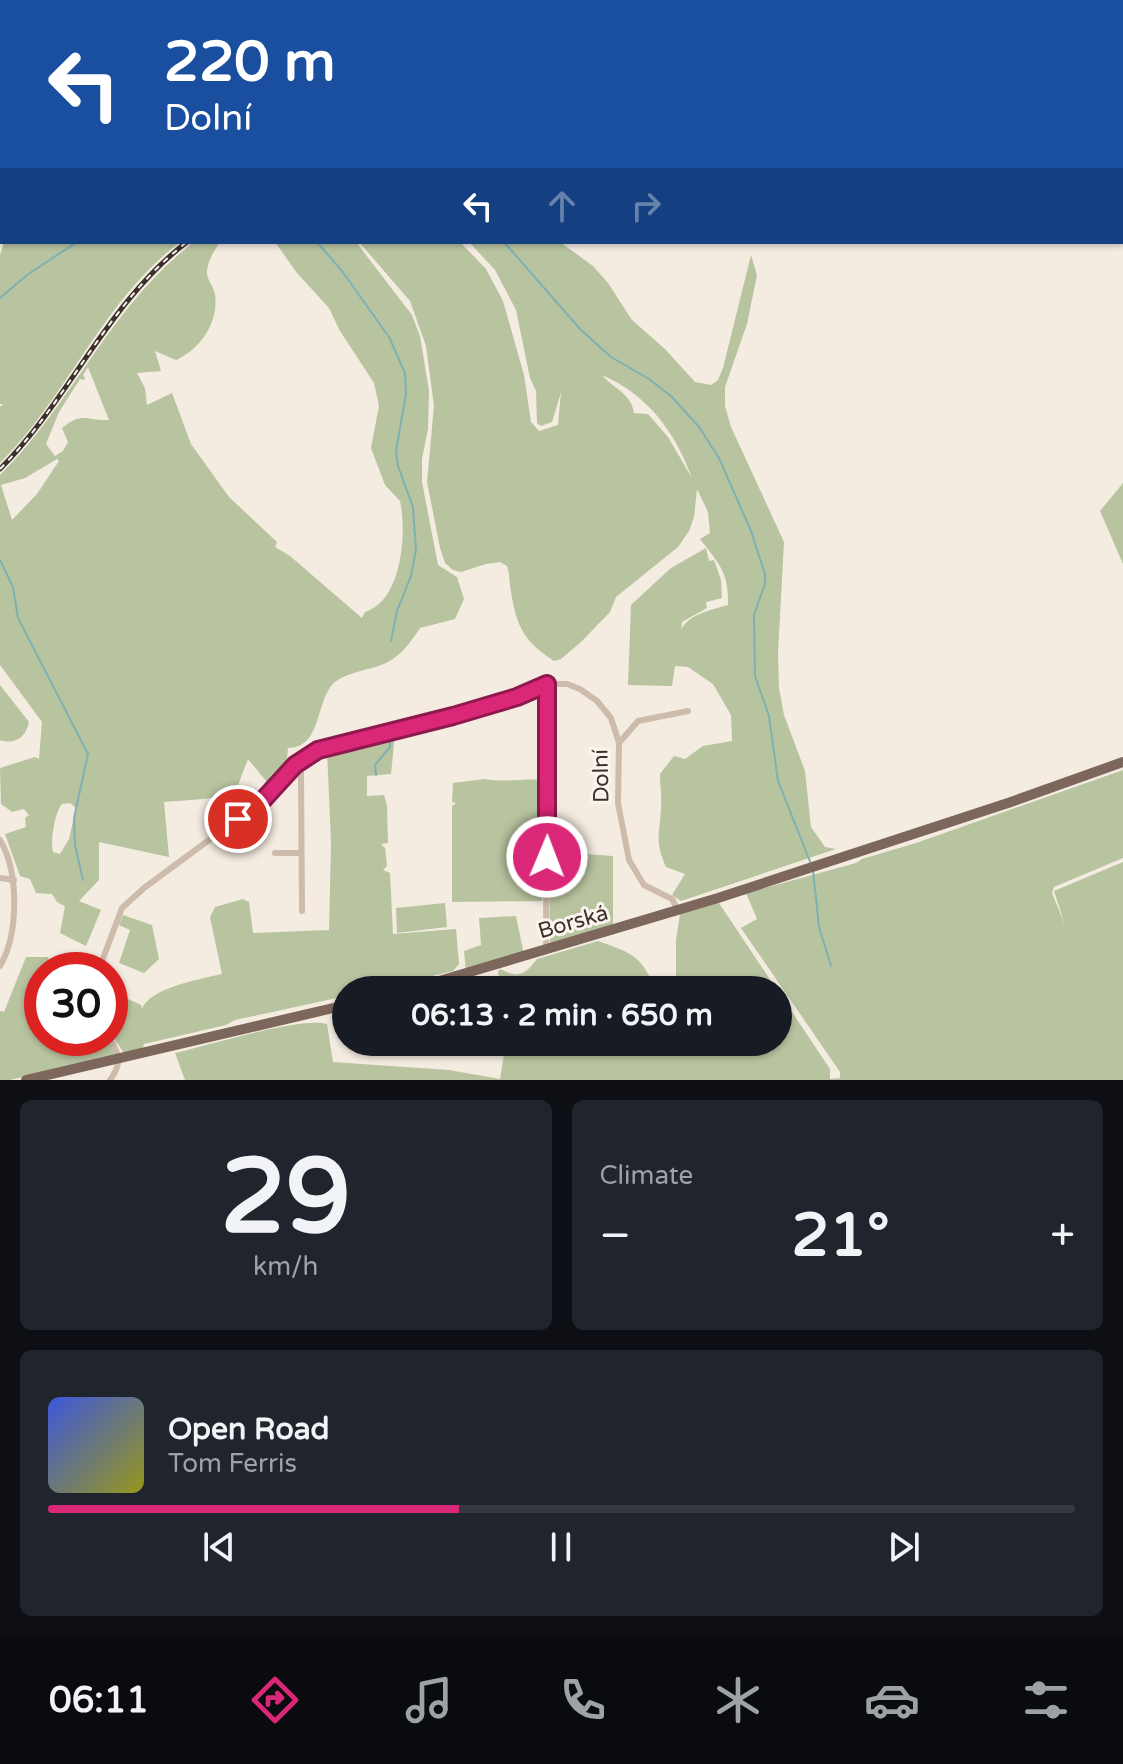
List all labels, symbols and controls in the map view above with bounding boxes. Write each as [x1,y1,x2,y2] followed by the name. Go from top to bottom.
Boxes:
[164,29,335,96] text: 220 m
[32,32,136,136] icon: left
[164,97,252,140] text: Dolní
[456,184,500,228] icon: left
[540,184,584,228] icon: ahead
[624,184,668,228] icon: right
[588,749,614,803] street label: Dolní
[204,785,272,853] pin
[216,797,260,841] icon: arrive
[505,815,589,899] position arrow
[535,900,611,944] street label: Borská
[24,952,128,1056] speed limit sign: 30
[411,997,713,1034] text: 06:13 · 2 min · 650 m
[220,1136,351,1261] text: 29
[600,1160,693,1191] text: Climate
[792,1200,890,1272] text: 21°
[600,1210,631,1263] text: −
[1050,1210,1075,1263] text: +
[253,1251,318,1282] text: km/h
[168,1411,329,1448] text: Open Road
[168,1448,297,1479] text: Tom Ferris
[197,1525,241,1569] icon: previous
[539,1525,583,1569] icon: pause
[882,1525,926,1569] icon: next
[247,1672,303,1728] icon: directions
[401,1672,457,1728] icon: music
[555,1672,611,1728] icon: phone
[710,1672,766,1728] icon: climate
[864,1672,920,1728] icon: car
[1018,1672,1074,1728] icon: filters
[49,1679,149,1722] text: 06:11

